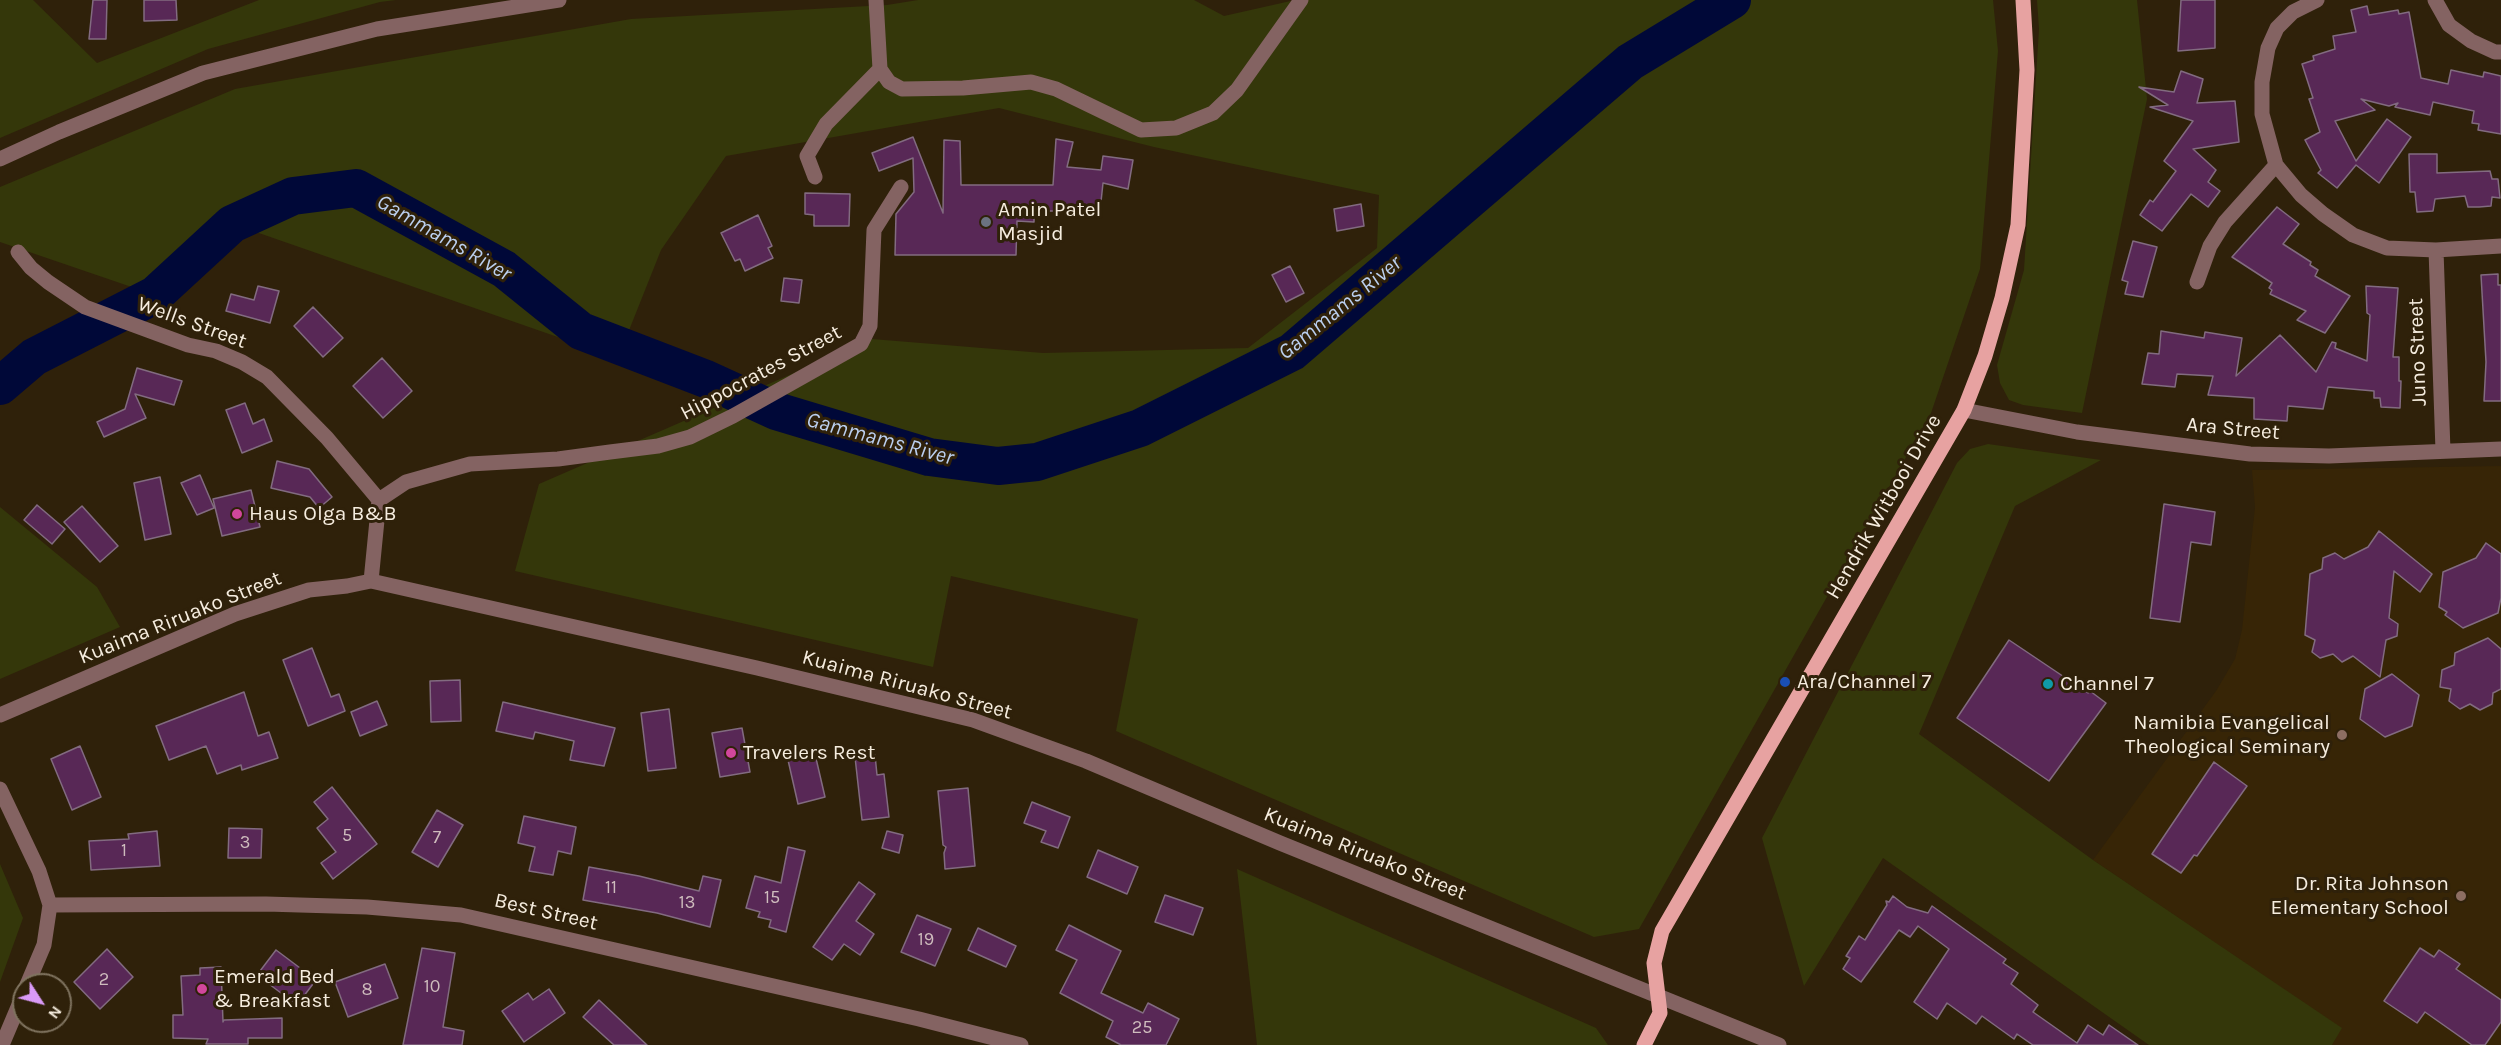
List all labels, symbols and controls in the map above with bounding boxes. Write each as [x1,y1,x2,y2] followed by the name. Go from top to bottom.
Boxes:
[372,189,516,287] water label: Gammams River
[998,197,1101,247] place label: Amin Patel Masjid
[979,215,993,229] marker: Amin Patel Masjid
[1273,250,1407,366] water label: Gammams River
[134,292,250,354] street label: Wells Street
[2404,298,2432,406] street label: Juno Street
[676,320,846,426] street label: Hippocrates Street
[804,407,956,471] water label: Gammams River
[1821,410,1947,604] street label: Hendrik Witbooi Drive
[2185,412,2281,446] street label: Ara Street
[249,501,396,527] place label: Haus Olga B&B
[230,507,244,521] marker: Haus Olga B&B
[75,566,285,670] street label: Kuaima Riruako Street
[799,645,1015,725] street label: Kuaima Riruako Street
[1797,669,1931,695] place label: Ara/Channel 7
[2060,671,2154,697] place label: Channel 7
[1778,675,1792,689] marker: Ara/Channel 7
[2041,677,2055,691] marker: Channel 7
[2125,710,2330,760] place label: Namibia Evangelical Theological Seminary
[2335,728,2349,742] marker: Namibia Evangelical Theological Seminary
[743,740,875,766] place label: Travelers Rest
[724,746,738,760] marker: Travelers Rest
[1260,802,1470,906] street label: Kuaima Riruako Street
[342,825,352,847] house number: 5
[433,827,441,849] house number: 7
[240,832,250,854] house number: 3
[121,840,127,862] house number: 1
[2271,871,2449,921] place label: Dr. Rita Johnson Elementary School
[605,877,617,899] house number: 11
[764,887,780,909] house number: 15
[492,888,600,936] street label: Best Street
[2454,889,2468,903] marker: Dr. Rita Johnson Elementary School
[679,892,695,914] house number: 13
[918,929,934,951] house number: 19
[214,964,335,1014] place label: Emerald Bed & Breakfast
[99,969,109,991] house number: 2
[12,973,72,1033] north arrow
[424,976,440,998] house number: 10
[361,979,373,1001] house number: 8
[195,982,209,996] marker: Emerald Bed & Breakfast
[44,1002,66,1023] text: N
[1132,1017,1152,1039] house number: 25

